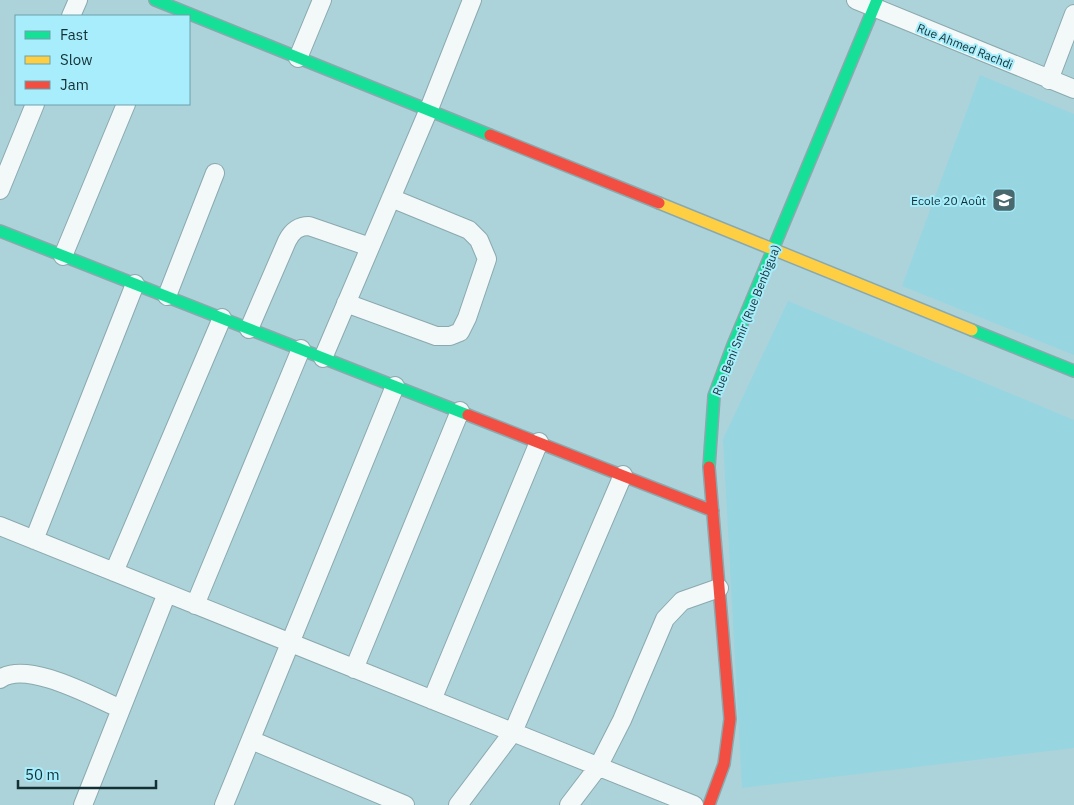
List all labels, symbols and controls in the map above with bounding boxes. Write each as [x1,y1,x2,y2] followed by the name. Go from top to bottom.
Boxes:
[15,15,190,105] legend
[915,20,1015,72] street label: Rue Ahmed Rachdi
[60,25,88,44] text: Fast
[60,50,93,69] text: Slow
[60,75,89,94] text: Jam
[991,187,1017,213] school or university icon: Ecole 20 Août
[911,193,986,208] place label: Ecole 20 Août
[709,242,783,398] street label: Rue Beni Smir (Rue Benbigua)
[18,758,155,790] scale bar
[25,765,60,784] text: 50 m

